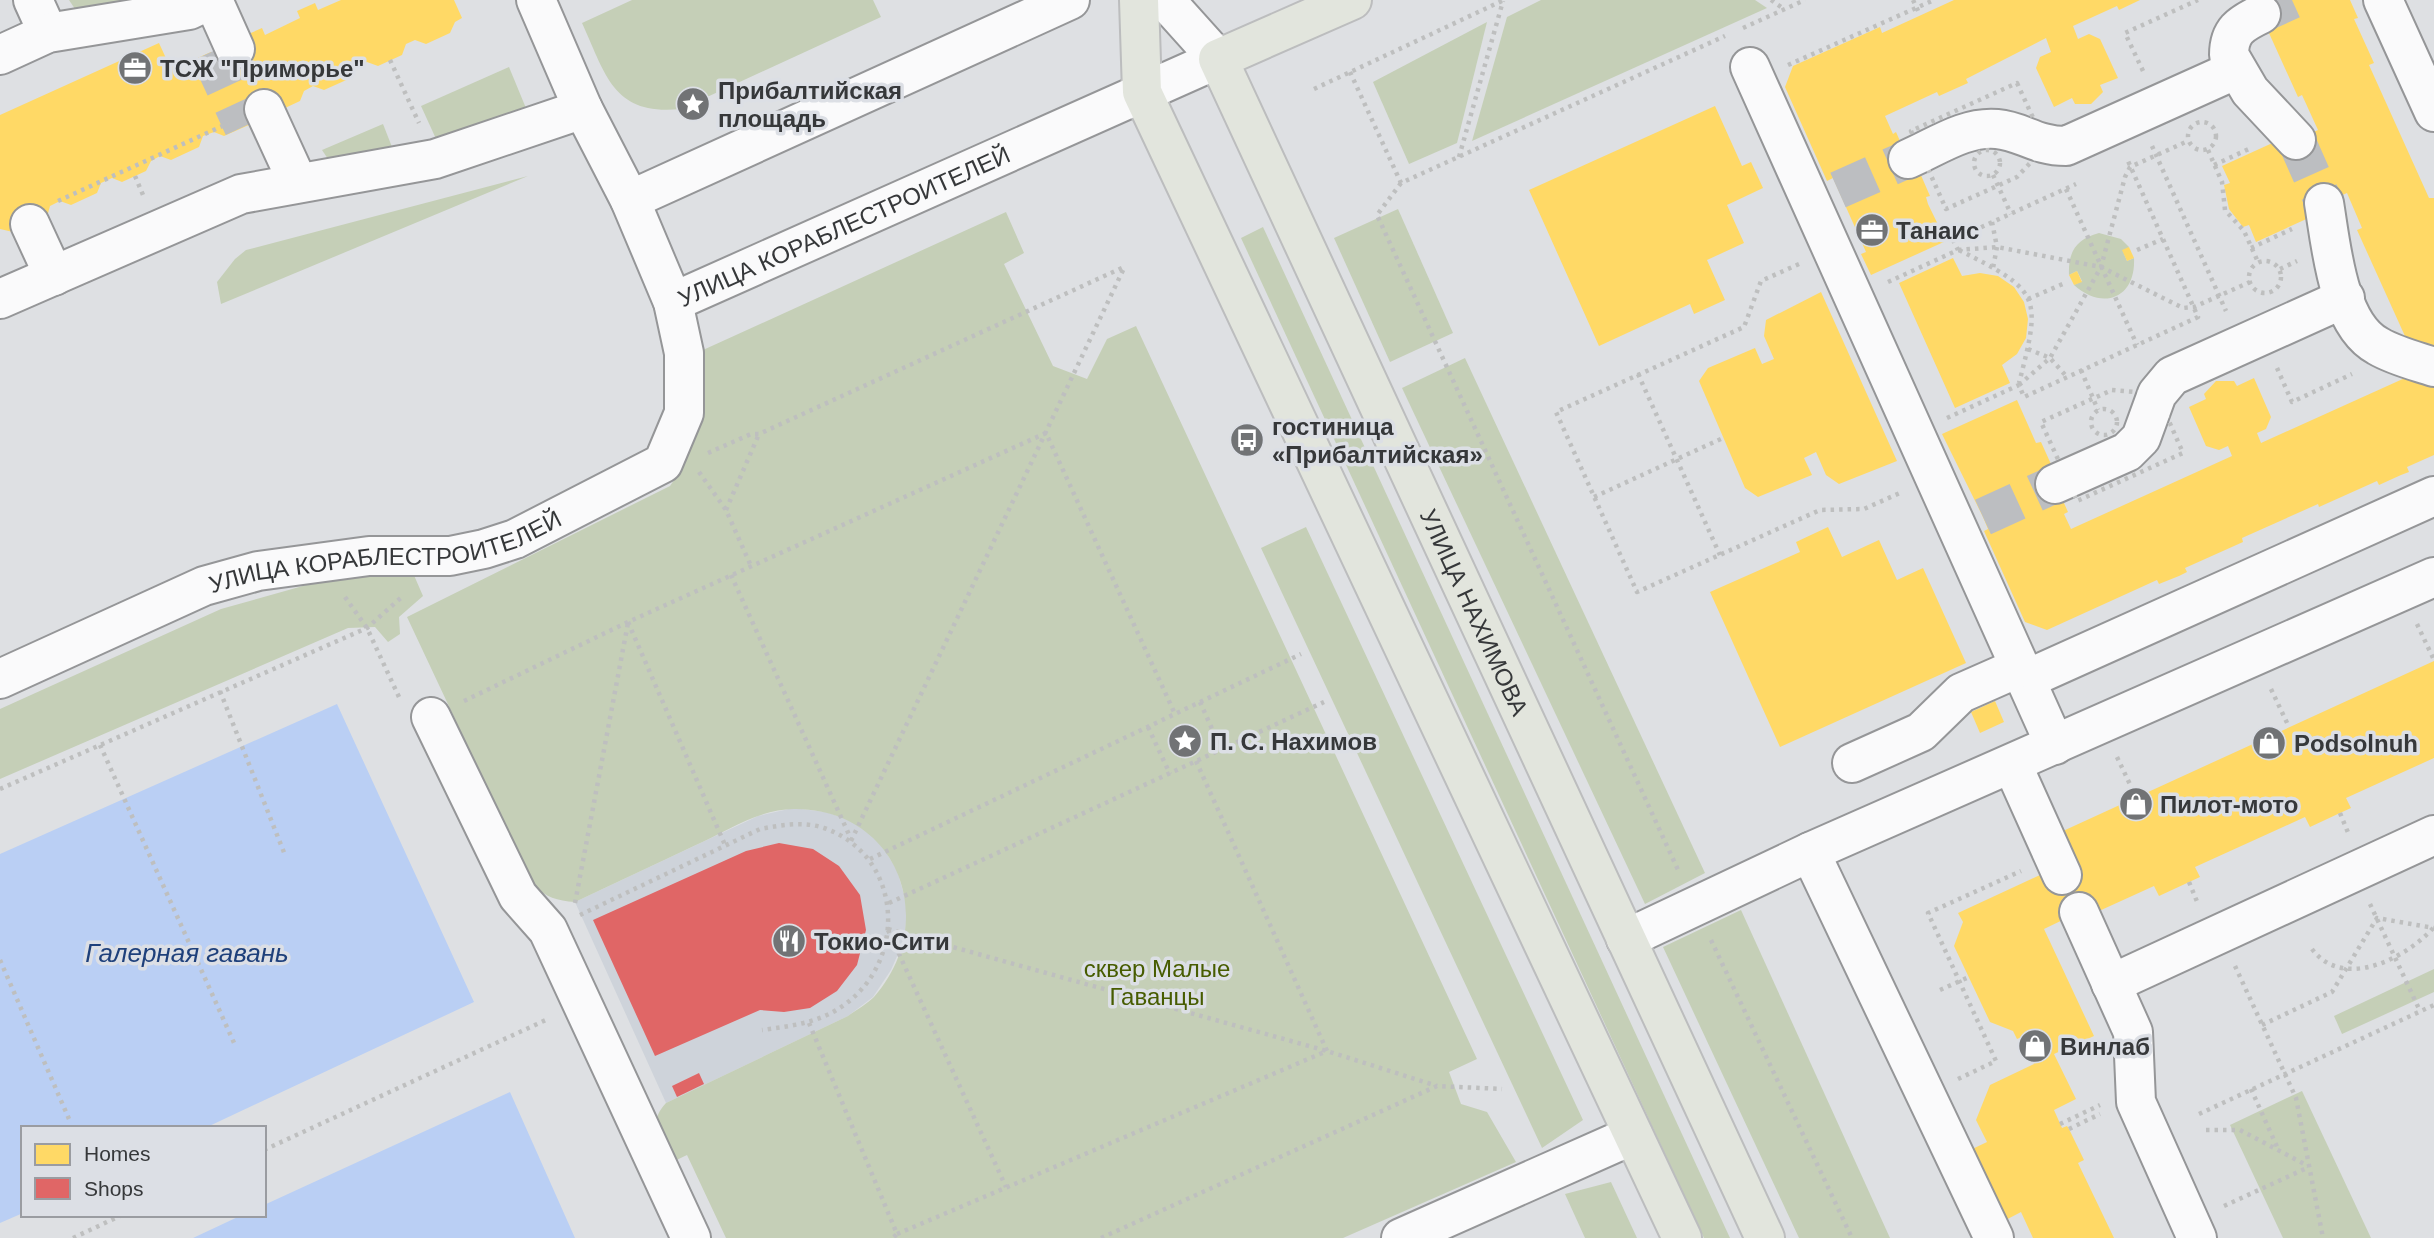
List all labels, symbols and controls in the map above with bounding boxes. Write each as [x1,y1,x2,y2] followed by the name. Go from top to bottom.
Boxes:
[116,49,154,87] office icon: ТСЖ "Приморье"
[160,55,365,82] place label: ТСЖ "Приморье"
[718,77,902,132] place label: Прибалтийская площадь
[674,85,712,123] place icon: Прибалтийская площадь
[674,140,1014,312] street label: УЛИЦА КОРАБЛЕСТРОИТЕЛЕЙ
[1853,211,1891,249] office icon: Танаис
[1896,217,1979,244] place label: Танаис
[1272,413,1483,468] place label: гостиница «Прибалтийская»
[1228,421,1266,459] bus stop icon: гостиница «Прибалтийская»
[206,504,565,598] street label: УЛИЦА КОРАБЛЕСТРОИТЕЛЕЙ
[1415,504,1534,719] street label: УЛИЦА НАХИМОВА
[1166,722,1204,760] place icon: П. С. Нахимов
[2250,724,2288,762] shop icon: Podsolnuh
[1210,728,1377,755] place label: П. С. Нахимов
[2294,730,2418,757] place label: Podsolnuh
[2117,785,2155,823] shop icon: Пилот-мото
[2160,791,2298,818] place label: Пилот-мото
[770,922,808,960] restaurant icon: Токио-Сити
[814,928,950,955] place label: Токио-Сити
[85,938,289,968] water label: Галерная гавань
[1084,955,1230,1010] park label: сквер Малые Гаванцы
[2016,1027,2054,1065] shop icon: Винлаб
[2060,1033,2150,1060] place label: Винлаб
[21,1126,266,1217] legend
[84,1142,151,1165] text: Homes
[84,1177,144,1200] text: Shops

